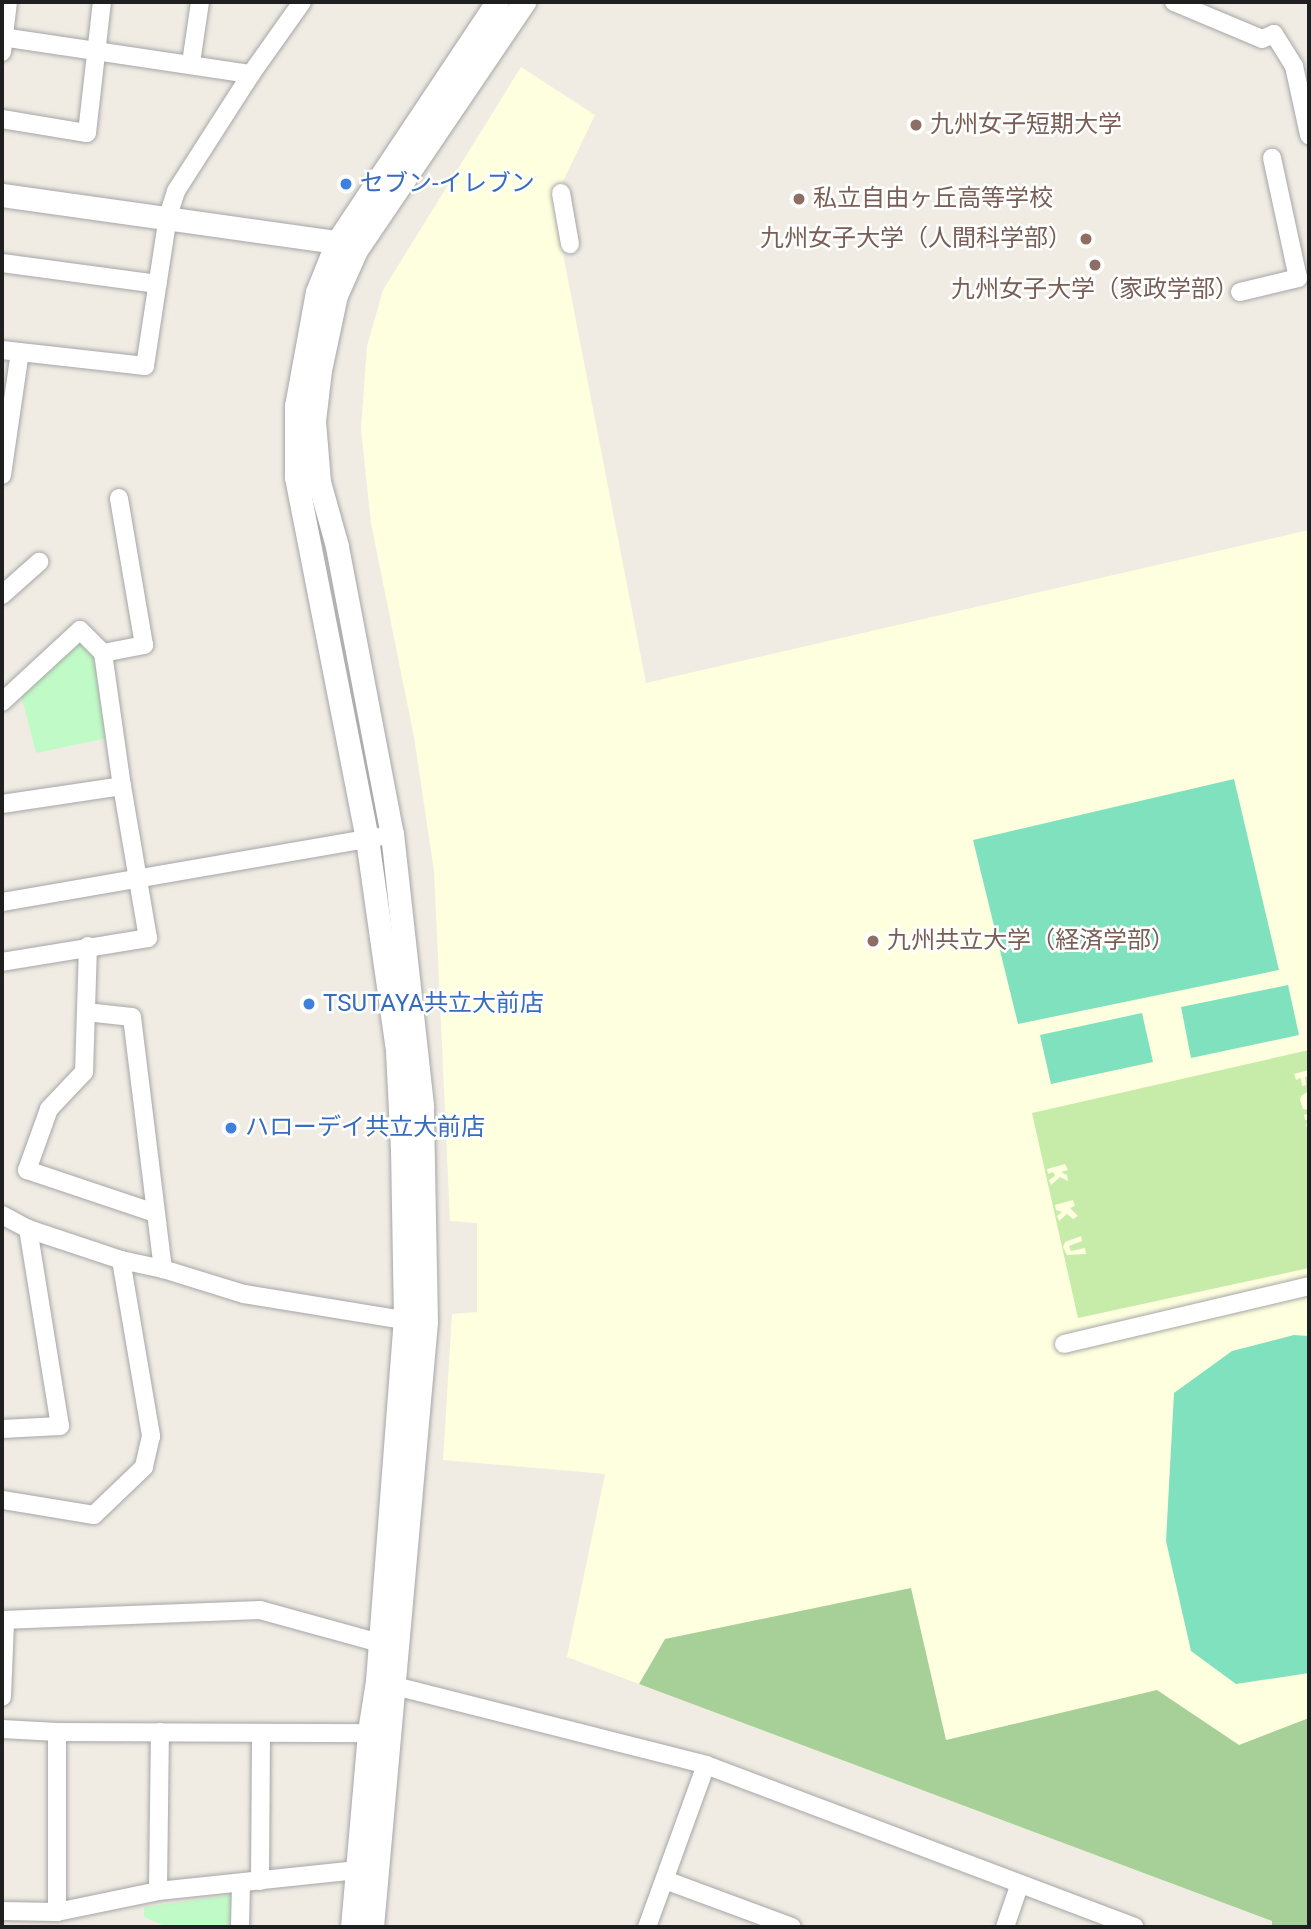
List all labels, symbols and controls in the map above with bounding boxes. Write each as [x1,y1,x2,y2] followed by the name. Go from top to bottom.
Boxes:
[930,111,1122,139] place label: 九州女子短期大学
[908,117,924,133] marker: 九州女子短期大学
[360,170,535,198] place label: セブン-イレブン
[338,176,354,192] marker: セブン-イレブン
[813,185,1053,213] place label: 私立自由ヶ丘高等学校
[791,191,807,207] marker: 私立自由ヶ丘高等学校
[760,225,1072,253] place label: 九州女子大学（人間科学部）
[1078,231,1094,247] marker: 九州女子大学（人間科学部）
[1087,257,1103,273] marker: 九州女子大学（家政学部）
[951,276,1239,304] place label: 九州女子大学（家政学部）
[887,927,1175,955] place label: 九州共立大学（経済学部）
[865,933,881,949] marker: 九州共立大学（経済学部）
[323,990,544,1018] place label: TSUTAYA共立大前店
[301,996,317,1012] marker: TSUTAYA共立大前店
[245,1114,485,1142] place label: ハローデイ共立大前店
[223,1120,239,1136] marker: ハローデイ共立大前店

